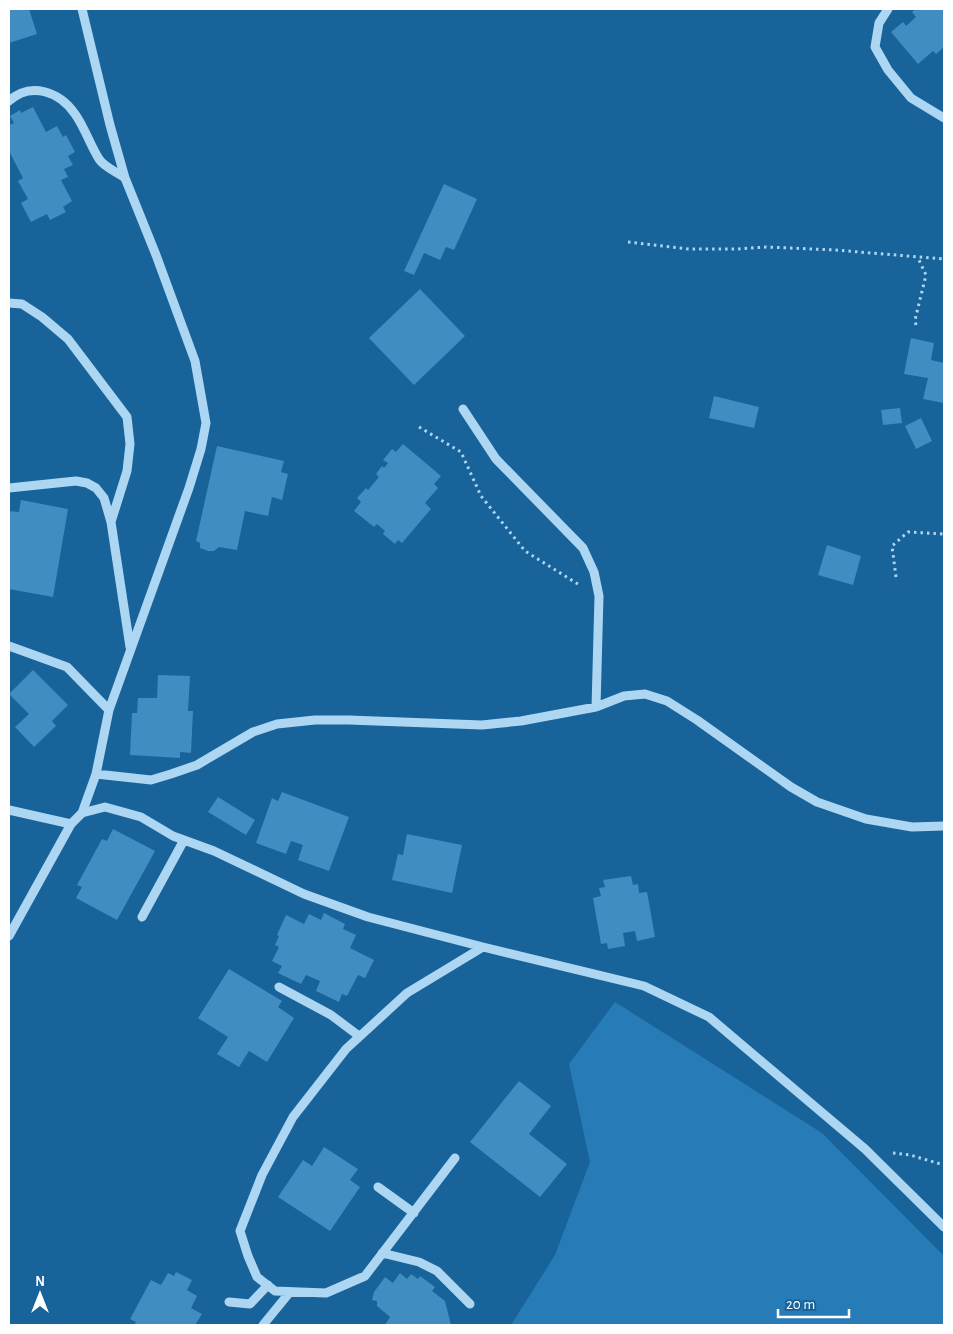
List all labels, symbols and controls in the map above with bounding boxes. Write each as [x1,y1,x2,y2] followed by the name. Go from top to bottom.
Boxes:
[15,1269,65,1319] north arrow
[35,1275,45,1289] text: N
[778,1286,849,1318] scale bar
[786,1297,815,1312] text: 20 m

